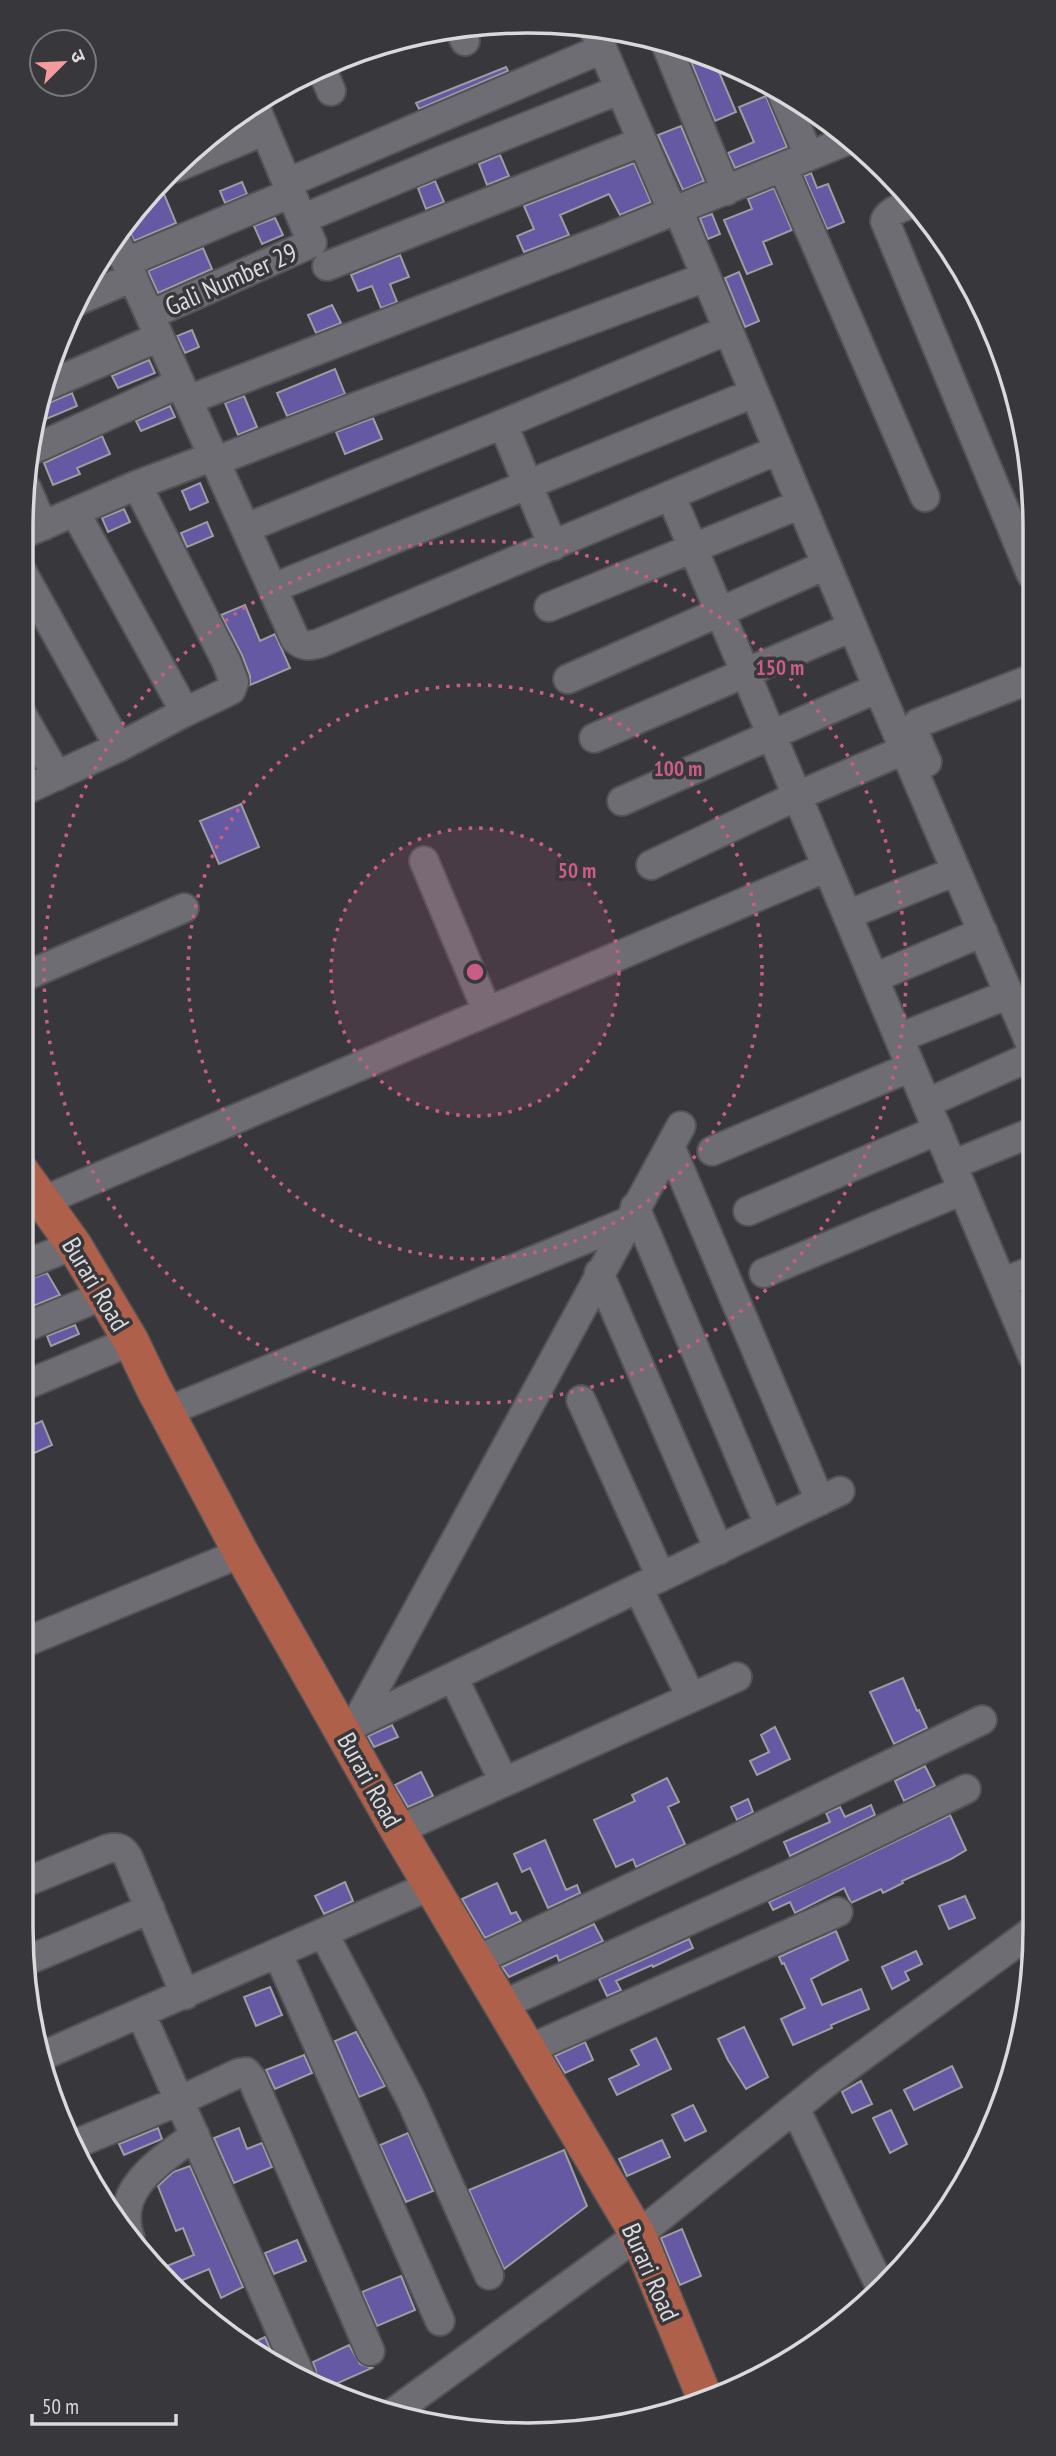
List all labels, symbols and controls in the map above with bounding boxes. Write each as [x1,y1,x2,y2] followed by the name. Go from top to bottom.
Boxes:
[28,28,98,98] north arrow
[65,46,92,67] text: उ
[160,235,302,323] street label: Gali Number 29
[756,654,804,681] text: 150 m
[654,755,702,782] text: 100 m
[558,857,596,884] text: 50 m
[463,960,487,984] centre of rings
[55,1231,137,1337] street label: Burari Road
[330,1727,410,1833] street label: Burari Road
[615,2218,687,2326] street label: Burari Road
[32,2382,175,2426] scale bar
[42,2393,79,2420] text: 50 m

